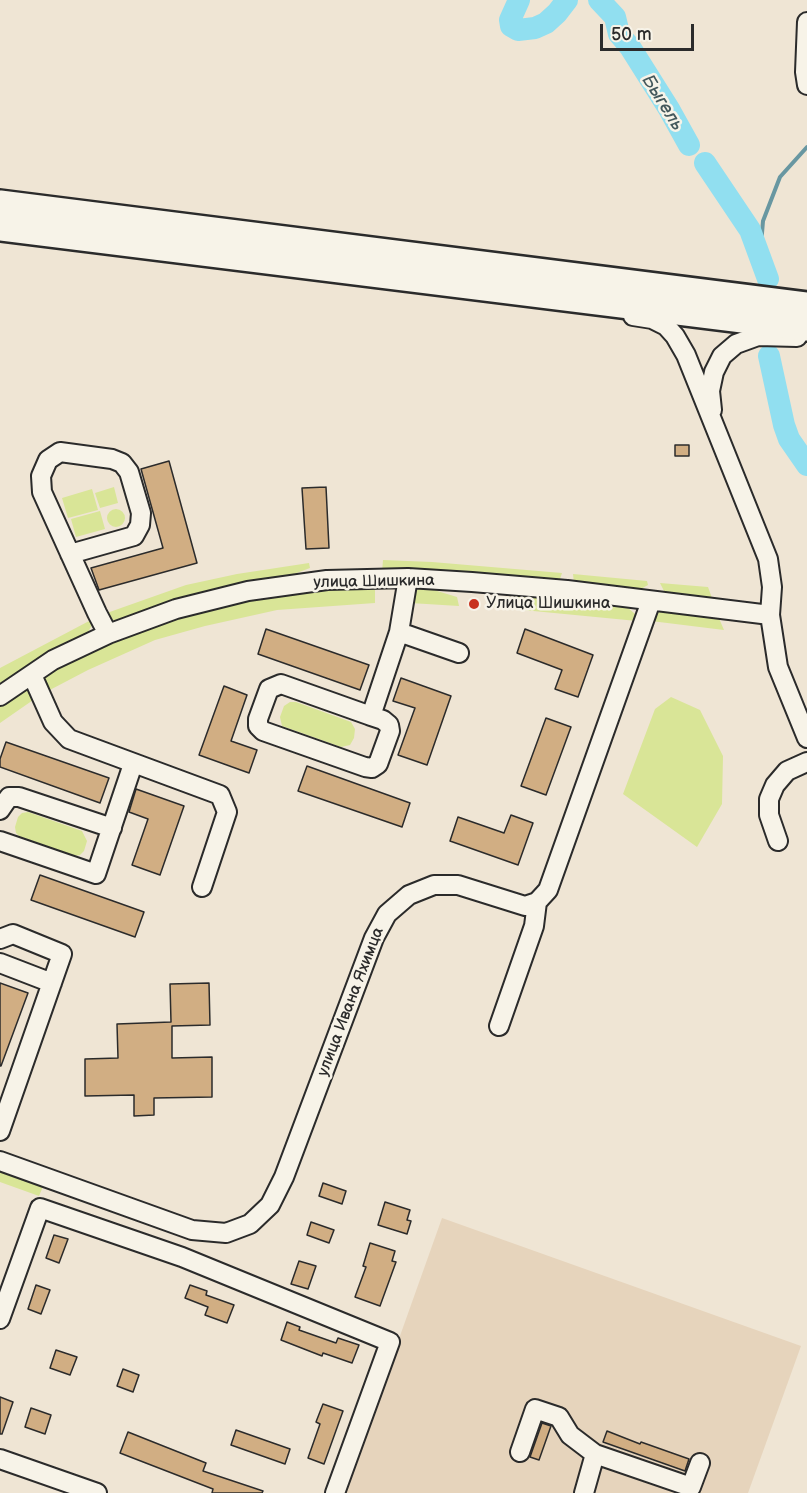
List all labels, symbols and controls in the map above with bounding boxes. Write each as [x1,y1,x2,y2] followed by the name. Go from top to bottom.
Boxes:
[603,12,698,50] scale bar
[611,24,652,45] text: 50 m
[637,71,687,135] water label: Быгель
[313,571,435,593] street label: улица Шишкина
[486,594,610,614] place label: Улица Шишкина
[467,597,481,611] marker: Улица Шишкина
[314,925,388,1079] street label: улица Ивана Яхимца

